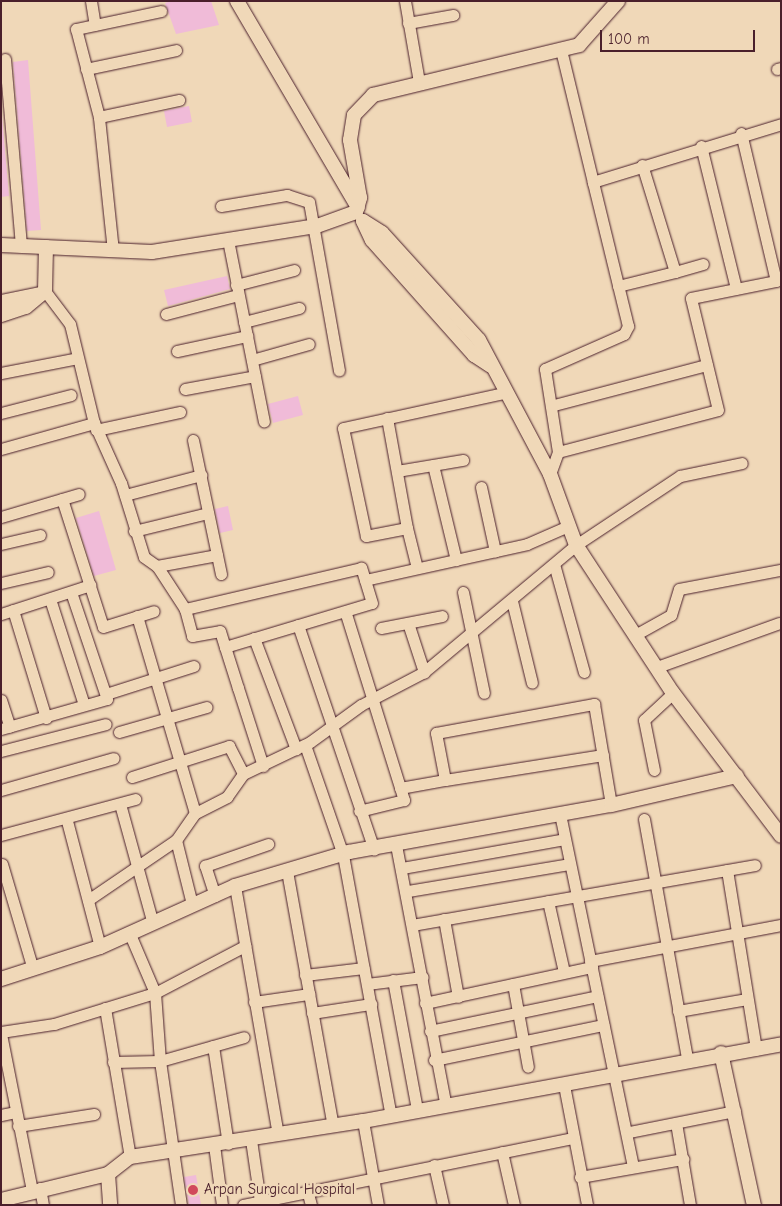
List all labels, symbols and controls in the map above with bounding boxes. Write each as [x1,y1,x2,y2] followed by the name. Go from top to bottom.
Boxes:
[602,20,757,52] scale bar
[608,30,650,48] text: 100 m
[204,1181,355,1199] place label: Arpan Surgical Hospital
[186,1183,200,1197] marker: Arpan Surgical Hospital

